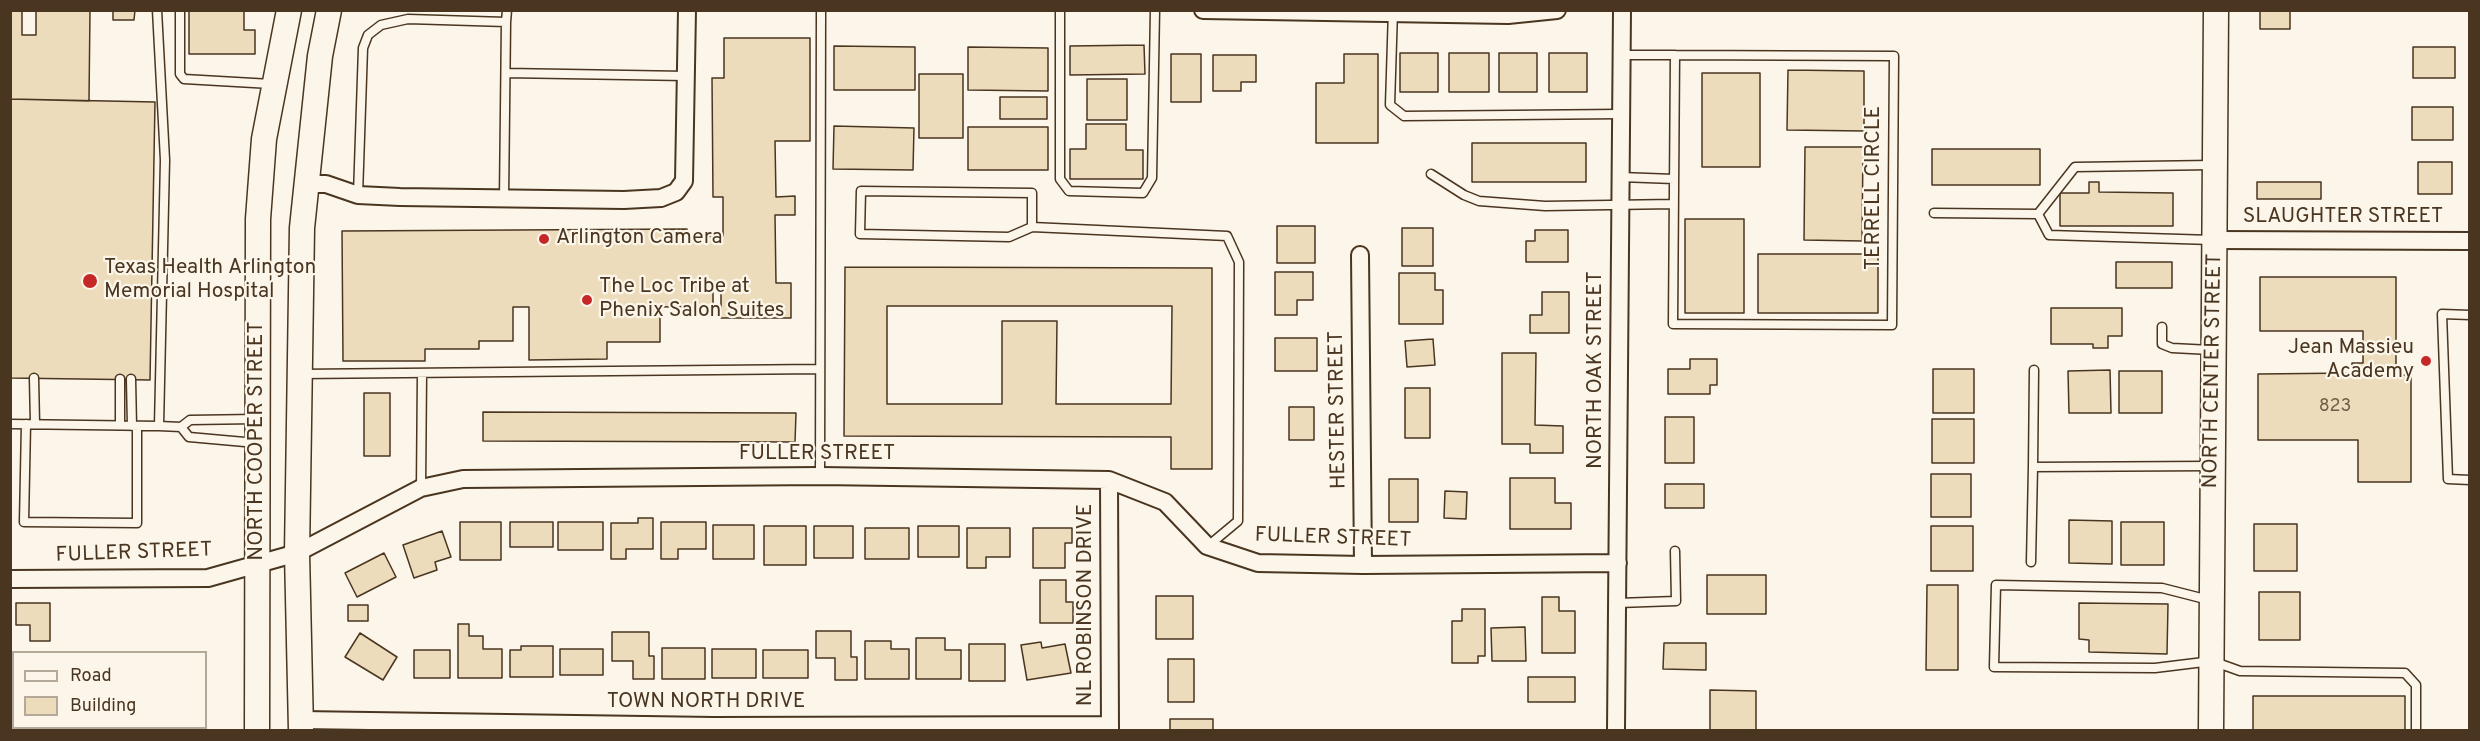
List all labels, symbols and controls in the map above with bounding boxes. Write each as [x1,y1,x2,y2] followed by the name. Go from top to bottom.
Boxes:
[1862,106,1888,270] street label: TERRELL CIRCLE
[2243,205,2443,231] street label: SLAUGHTER STREET
[556,226,723,252] place label: Arlington Camera
[537,232,551,246] marker: Arlington Camera
[2199,253,2229,489] street label: NORTH CENTER STREET
[104,256,316,306] place label: Texas Health Arlington Memorial Hospital
[1584,271,1610,469] street label: NORTH OAK STREET
[81,272,99,290] marker: Texas Health Arlington Memorial Hospital
[599,275,785,325] place label: The Loc Tribe at Phenix Salon Suites
[580,293,594,307] marker: The Loc Tribe at Phenix Salon Suites
[245,321,271,561] street label: NORTH COOPER STREET
[1325,331,1353,489] street label: HESTER STREET
[2288,336,2414,386] place label: Jean Massieu Academy
[2419,354,2433,368] marker: Jean Massieu Academy
[2319,396,2351,418] house number: 823
[739,442,895,468] street label: FULLER STREET
[1074,504,1100,706] street label: NL ROBINSON DRIVE
[1254,524,1412,554] street label: FULLER STREET
[55,539,213,569] street label: FULLER STREET
[12,651,207,729] legend
[70,665,112,688] text: Road
[607,690,805,716] street label: TOWN NORTH DRIVE
[70,695,136,718] text: Building

